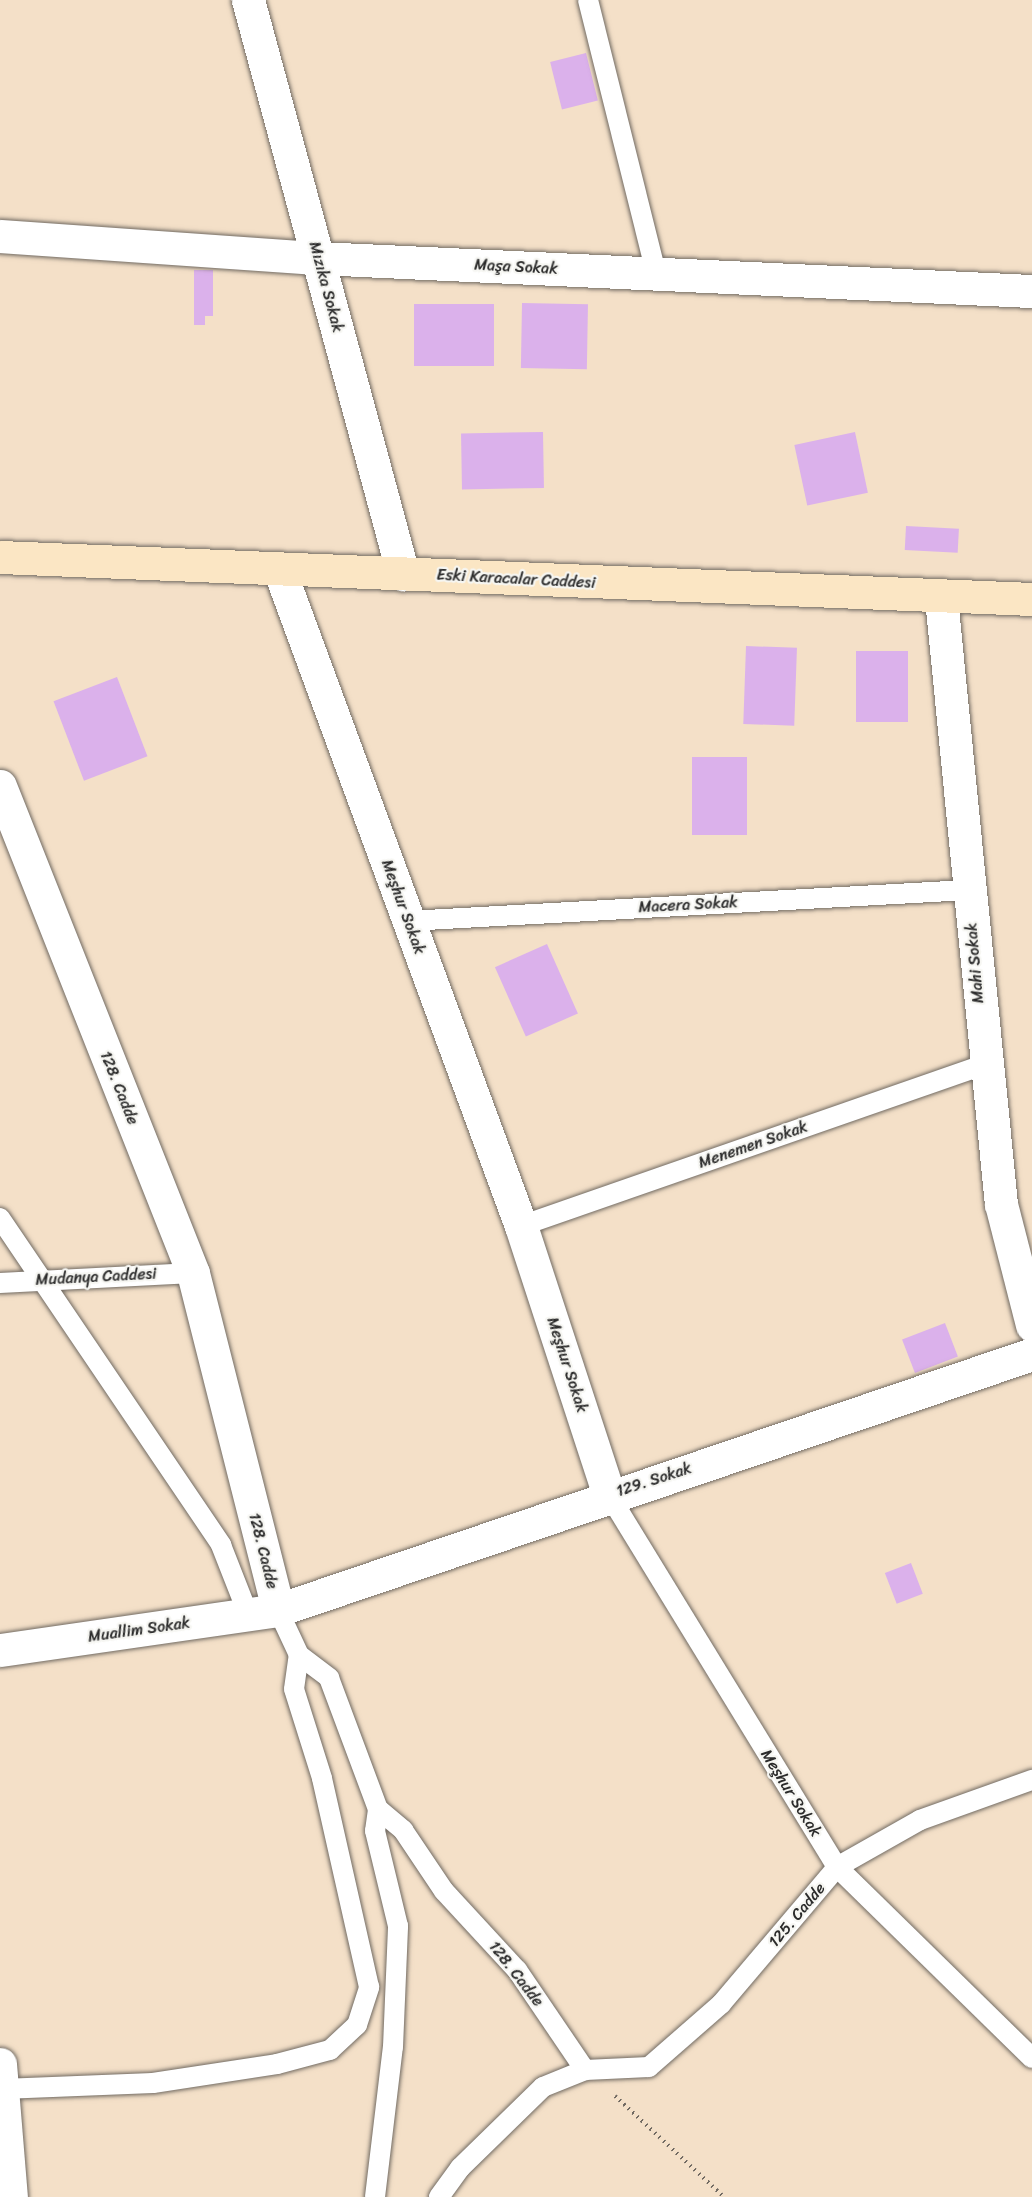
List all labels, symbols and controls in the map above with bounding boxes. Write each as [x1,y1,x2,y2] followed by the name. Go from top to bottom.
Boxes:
[305,239,347,335] street label: Mızıka Sokak
[474,255,558,279] street label: Maşa Sokak
[436,565,596,593] street label: Eski Karacalar Caddesi
[377,857,429,957] street label: Meşhur Sokak
[638,893,738,917] street label: Macera Sokak
[962,922,988,1004] street label: Mahi Sokak
[96,1048,142,1128] street label: 128. Cadde
[696,1117,810,1173] street label: Menemen Sokak
[35,1264,157,1290] street label: Mudanya Caddesi
[542,1315,592,1415] street label: Meşhur Sokak
[614,1459,694,1501] street label: 129. Sokak
[244,1511,282,1591] street label: 128. Cadde
[87,1613,191,1647] street label: Muallim Sokak
[756,1746,826,1840] street label: Meşhur Sokak
[765,1879,829,1951] street label: 125. Cadde
[484,1937,548,2011] street label: 128. Cadde

